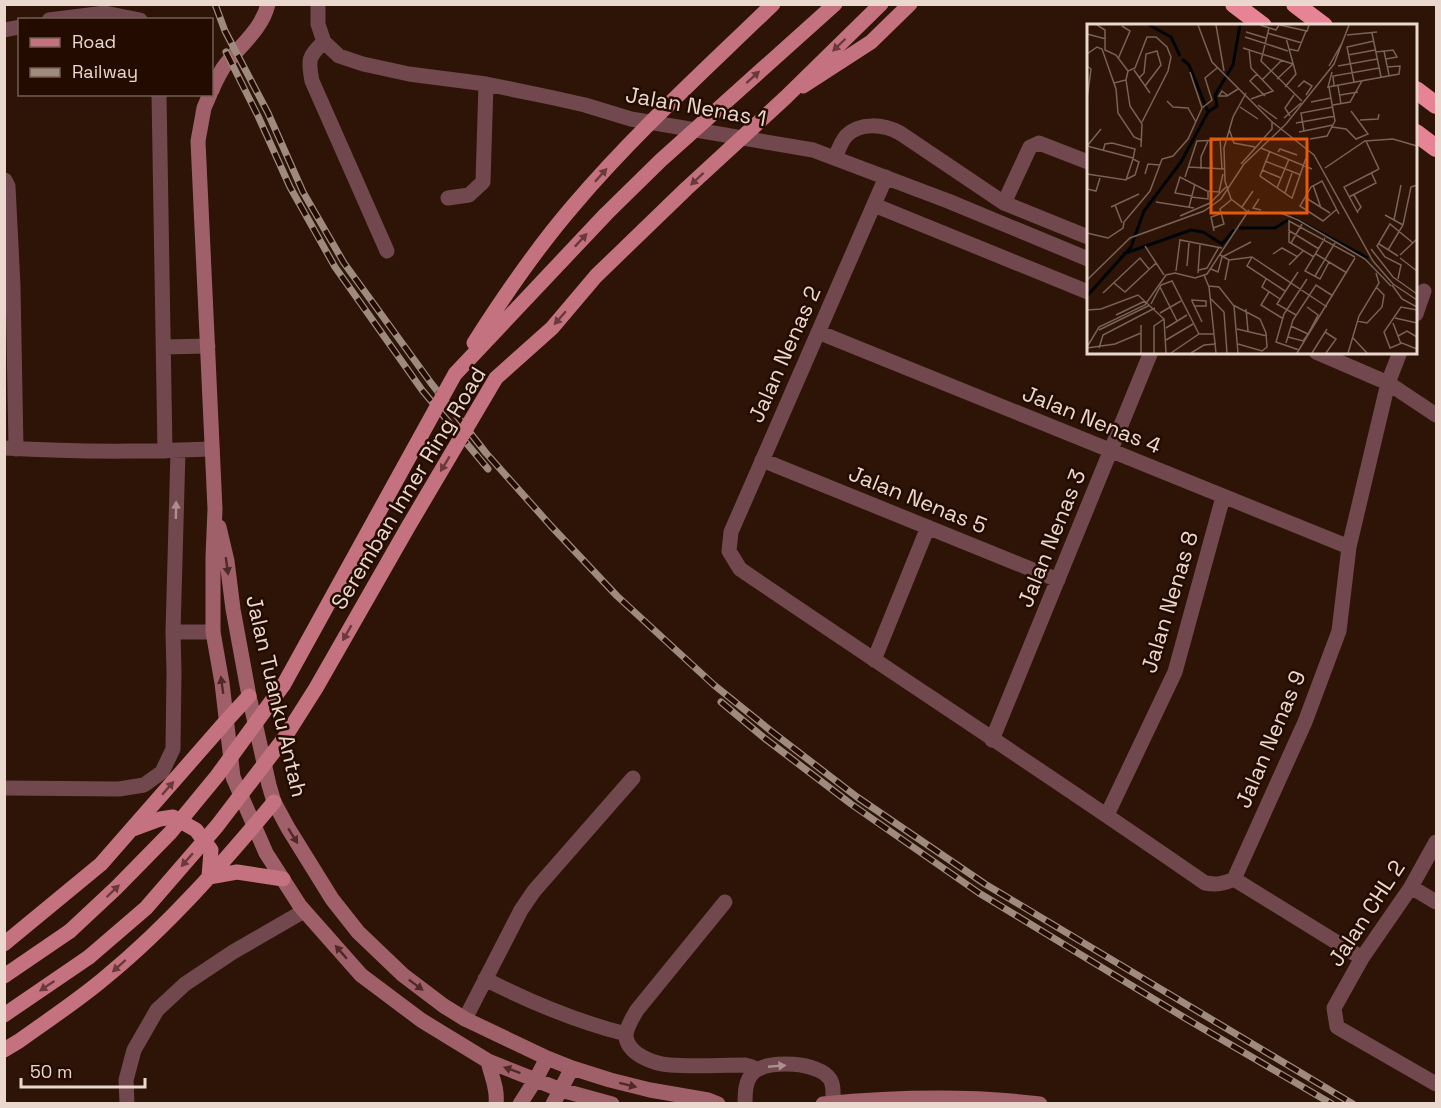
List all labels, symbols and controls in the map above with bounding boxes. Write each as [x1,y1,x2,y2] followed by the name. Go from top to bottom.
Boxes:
[18,18,213,96] legend
[1087,24,1417,354] inset map
[72,30,116,53] text: Road
[833,38,847,52] one-way arrow
[72,60,138,83] text: Railway
[745,71,760,84] one-way arrow
[623,80,769,132] street label: Jalan Nenas 1
[594,168,607,183] one-way arrow
[690,172,705,186] one-way arrow
[574,232,588,247] one-way arrow
[741,281,827,427] street label: Jalan Nenas 2
[554,310,567,325] one-way arrow
[324,362,492,614] street label: Seremban Inner Ring Road
[1019,378,1166,460] street label: Jalan Nenas 4
[440,456,450,473] one-way arrow
[845,459,991,539] street label: Jalan Nenas 5
[1011,465,1091,611] street label: Jalan Nenas 3
[172,501,181,520] one-way arrow
[1134,528,1204,676] street label: Jalan Nenas 8
[223,557,232,576] one-way arrow
[240,592,314,800] street label: Jalan Tuanku Antah
[342,625,352,642] one-way arrow
[1228,666,1312,812] street label: Jalan Nenas 9
[218,675,227,694] one-way arrow
[161,781,174,796] one-way arrow
[288,828,299,844] one-way arrow
[180,853,194,868] one-way arrow
[1321,855,1411,971] street label: Jalan CHL 2
[105,884,119,898] one-way arrow
[335,945,348,960] one-way arrow
[112,959,127,972] one-way arrow
[408,979,423,991] one-way arrow
[39,980,55,992] one-way arrow
[21,1051,146,1089] scale bar
[30,1060,72,1083] text: 50 m
[768,1061,787,1071] one-way arrow
[503,1065,521,1075] one-way arrow
[619,1080,638,1090] one-way arrow

